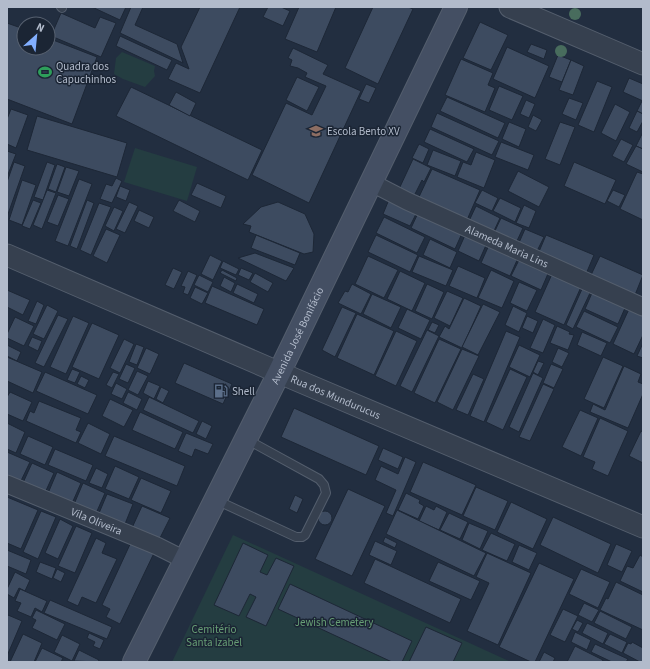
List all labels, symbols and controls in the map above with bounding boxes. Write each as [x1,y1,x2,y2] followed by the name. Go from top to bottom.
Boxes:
[16,16,56,56] north arrow
[34,19,47,36] text: N
[56,59,117,87] place label: Quadra dos Capuchinhos
[37,64,53,80] sports icon: Quadra dos Capuchinhos
[308,123,324,139] school or university icon: Escola Bento XV
[327,124,400,139] place label: Escola Bento XV
[463,221,551,272] street label: Alameda Maria Lins
[268,285,327,387] street label: Avenida José Bonifácio
[288,371,383,423] street label: Rua dos Mundurucus
[213,383,229,399] fuel station icon: Shell
[232,384,255,399] place label: Shell
[69,504,124,539] street label: Vila Oliveira
[295,615,373,630] park label: Jewish Cemetery
[186,622,242,650] park label: Cemitério Santa Izabel

